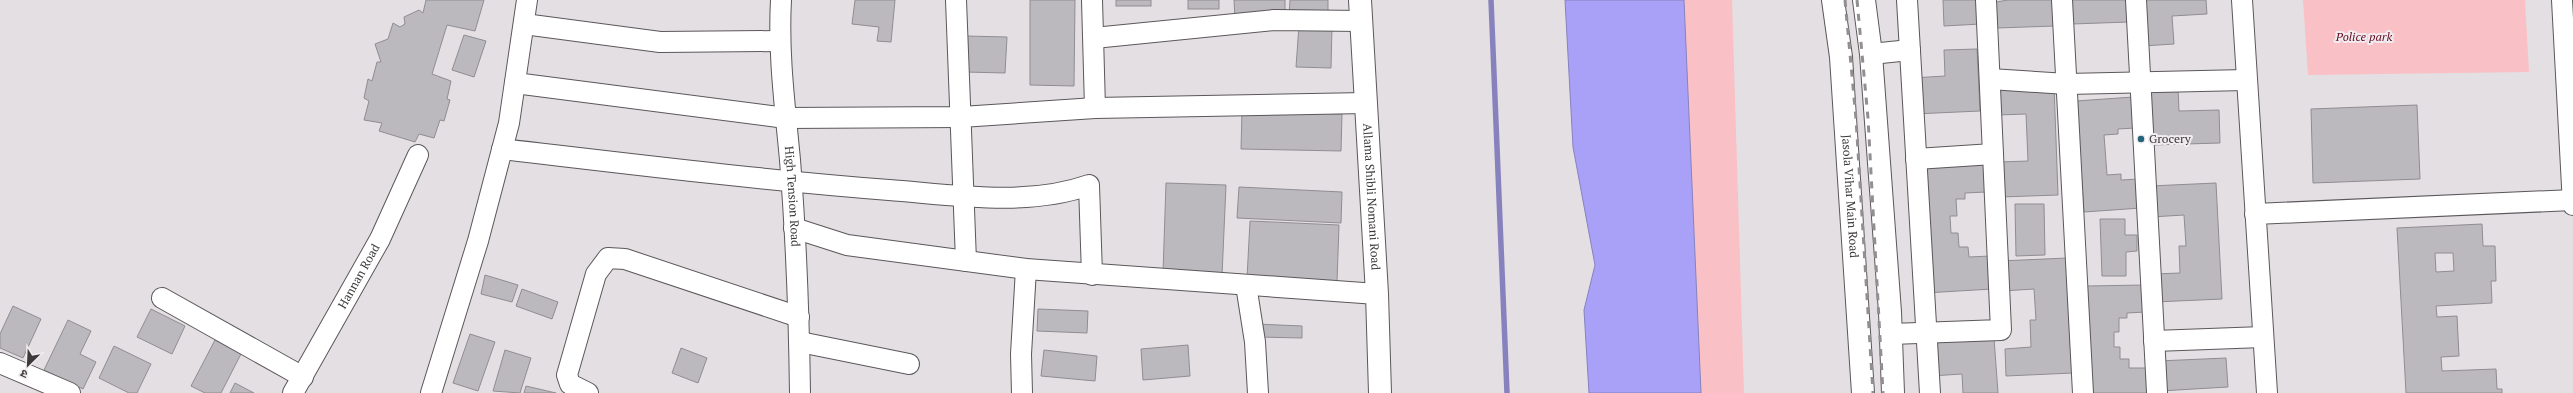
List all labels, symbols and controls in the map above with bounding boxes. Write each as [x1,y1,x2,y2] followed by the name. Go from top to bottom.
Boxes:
[2335,29,2392,44] park label: Police park
[1360,123,1384,271] street label: Allama Shibli Nomani Road
[2149,131,2192,146] place label: Grocery
[1839,134,1862,259] street label: Jasola Vihar Main Road
[2136,134,2146,144] marker: Grocery
[782,145,804,247] street label: High Tension Road
[334,241,383,311] street label: Hannan Road
[8,345,48,385] north arrow
[18,366,30,382] text: उ

